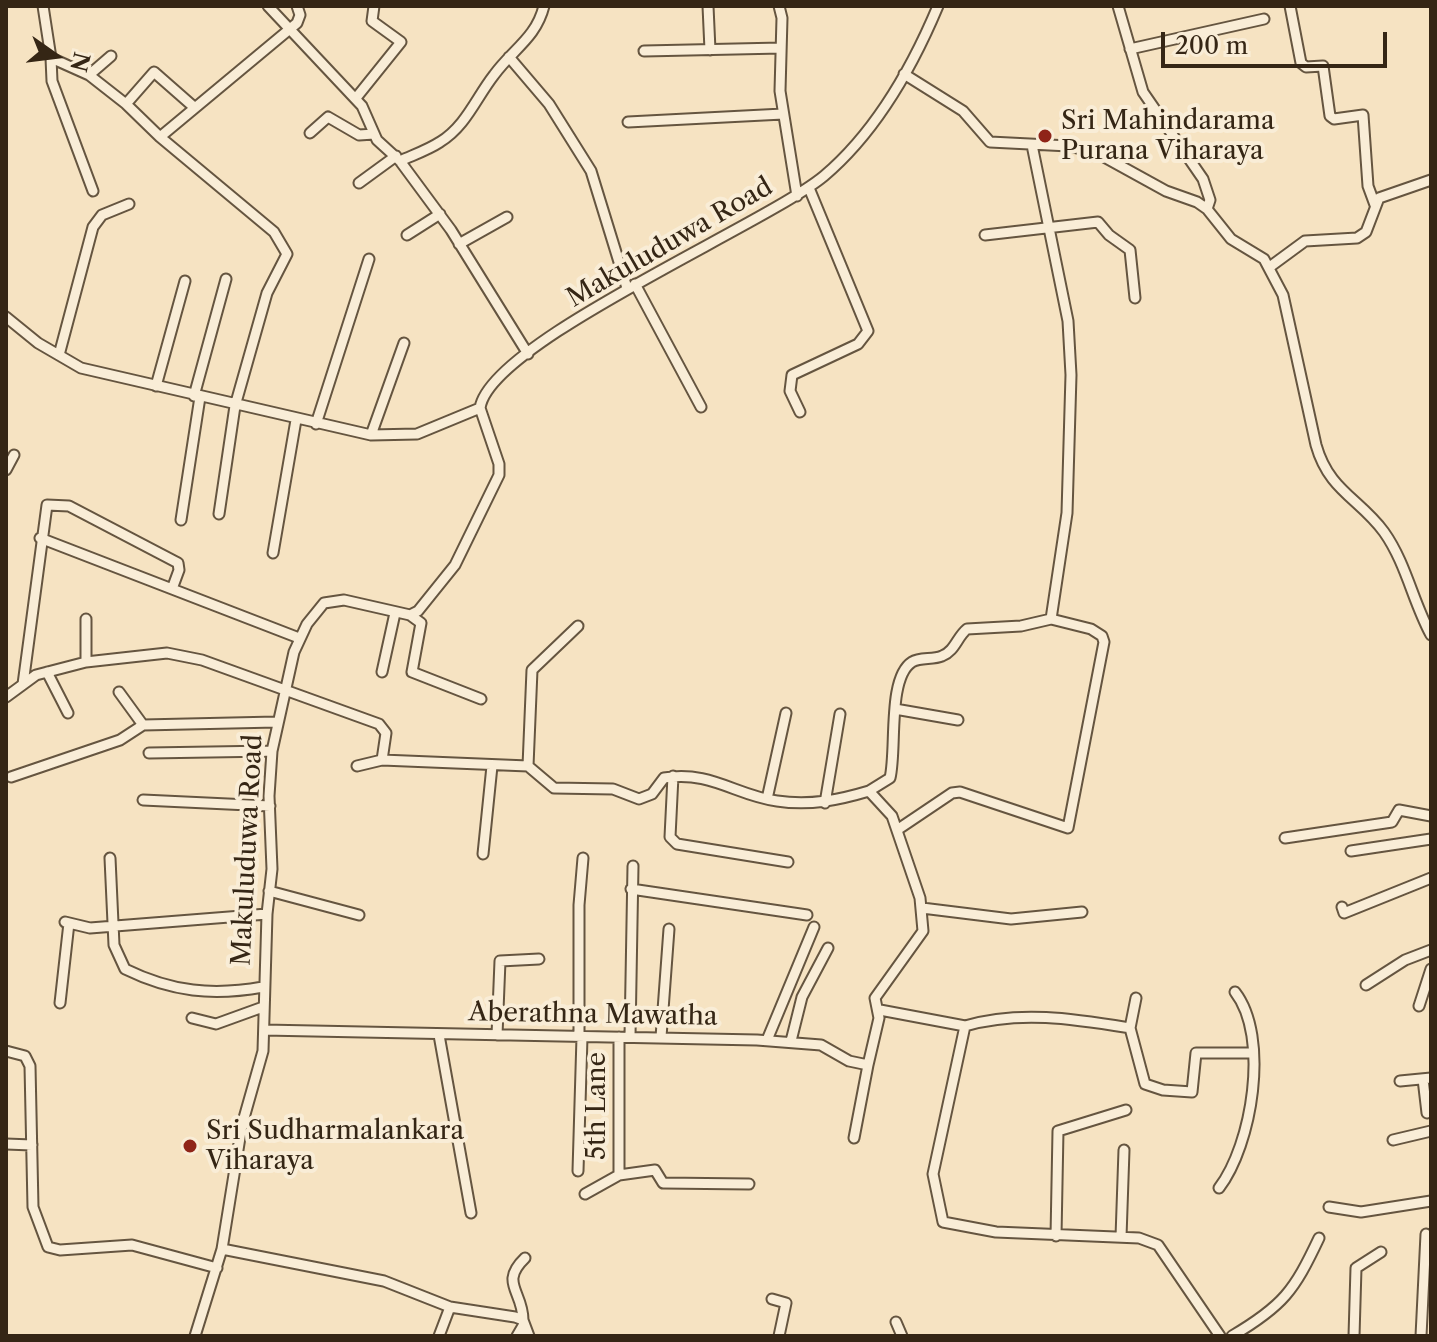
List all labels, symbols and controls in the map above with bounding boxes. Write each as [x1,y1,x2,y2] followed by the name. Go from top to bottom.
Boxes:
[16,16,96,96] north arrow
[1165,16,1391,66] scale bar
[1175,31,1248,60] text: 200 m
[64,49,95,74] text: N
[1061,105,1275,166] place label: Sri Mahindarama Purana Viharaya
[1036,127,1054,145] marker: Sri Mahindarama Purana Viharaya
[562,172,778,314] street label: Makuluduwa Road
[226,733,270,967] street label: Makuluduwa Road
[468,997,718,1033] street label: Aberathna Mawatha
[581,1052,613,1160] street label: 5th Lane
[206,1115,464,1176] place label: Sri Sudharmalankara Viharaya
[181,1137,199,1155] marker: Sri Sudharmalankara Viharaya

